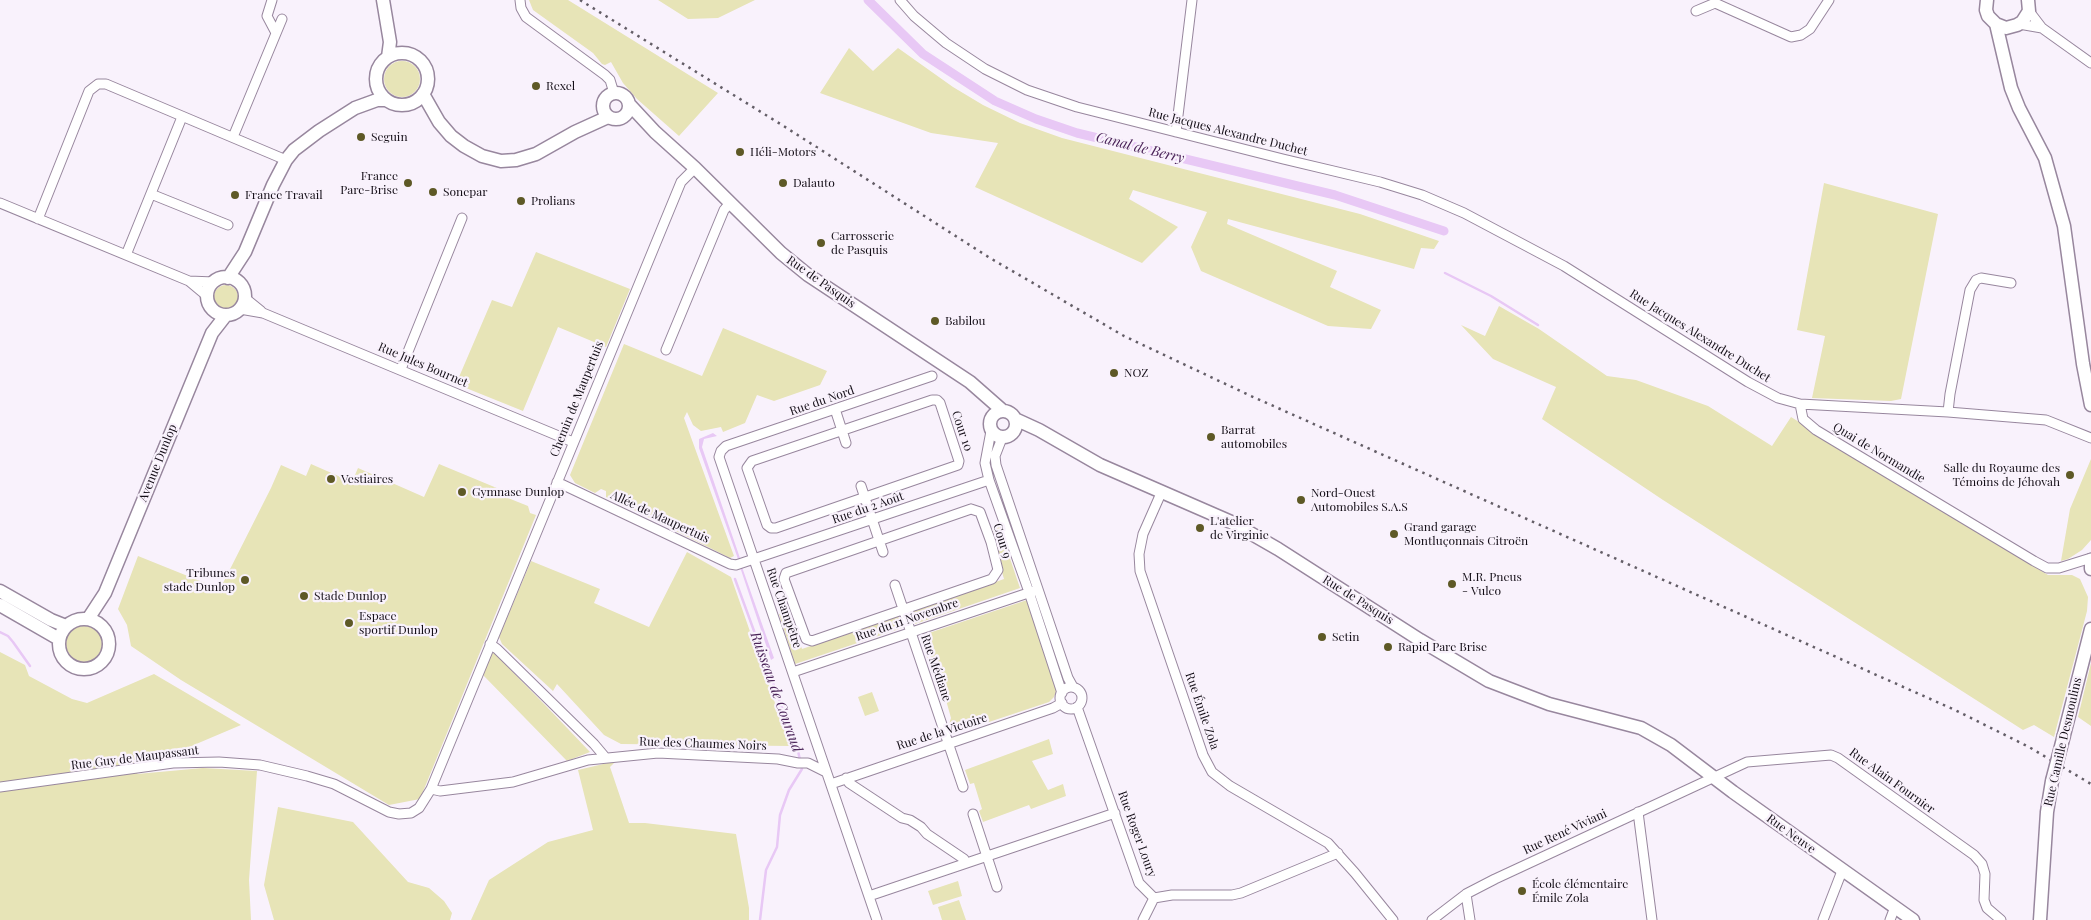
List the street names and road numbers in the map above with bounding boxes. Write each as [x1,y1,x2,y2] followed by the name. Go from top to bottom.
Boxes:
[1147,105,1309,159] street label: Rue Jacques Alexandre Duchet
[784,253,858,311] street label: Rue de Pasquis
[1627,287,1773,385] street label: Rue Jacques Alexandre Duchet
[547,339,607,459] street label: Chemin de Maupertuis
[376,340,470,390] street label: Rue Jules Bournet
[788,383,856,419] street label: Rue du Nord
[948,409,976,453] street label: Cour 10
[1830,420,1928,486] street label: Quai de Normandie
[136,422,180,504] street label: Avenue Dunlop
[608,488,712,546] street label: Allée de Maupertuis
[830,489,906,527] street label: Rue du 2 Août
[990,522,1014,560] street label: Cour 9
[763,566,805,650] street label: Rue Champêtre
[1320,573,1396,627] street label: Rue de Pasquis
[854,596,960,644] street label: Rue du 11 Novembre
[918,633,954,703] street label: Rue Médiane
[1182,671,1222,751] street label: Rue Émile Zola
[2041,676,2085,808] street label: Rue Camille Desmoulins
[895,711,989,753] street label: Rue de la Victoire
[639,735,767,753] street label: Rue des Chaumes Noirs
[70,743,200,773] street label: Rue Guy de Maupassant
[1847,745,1937,817] street label: Rue Alain Fournier
[1115,789,1159,879] street label: Rue Roger Loury
[1521,806,1609,858] street label: Rue René Viviani
[1764,811,1818,857] street label: Rue Neuve

